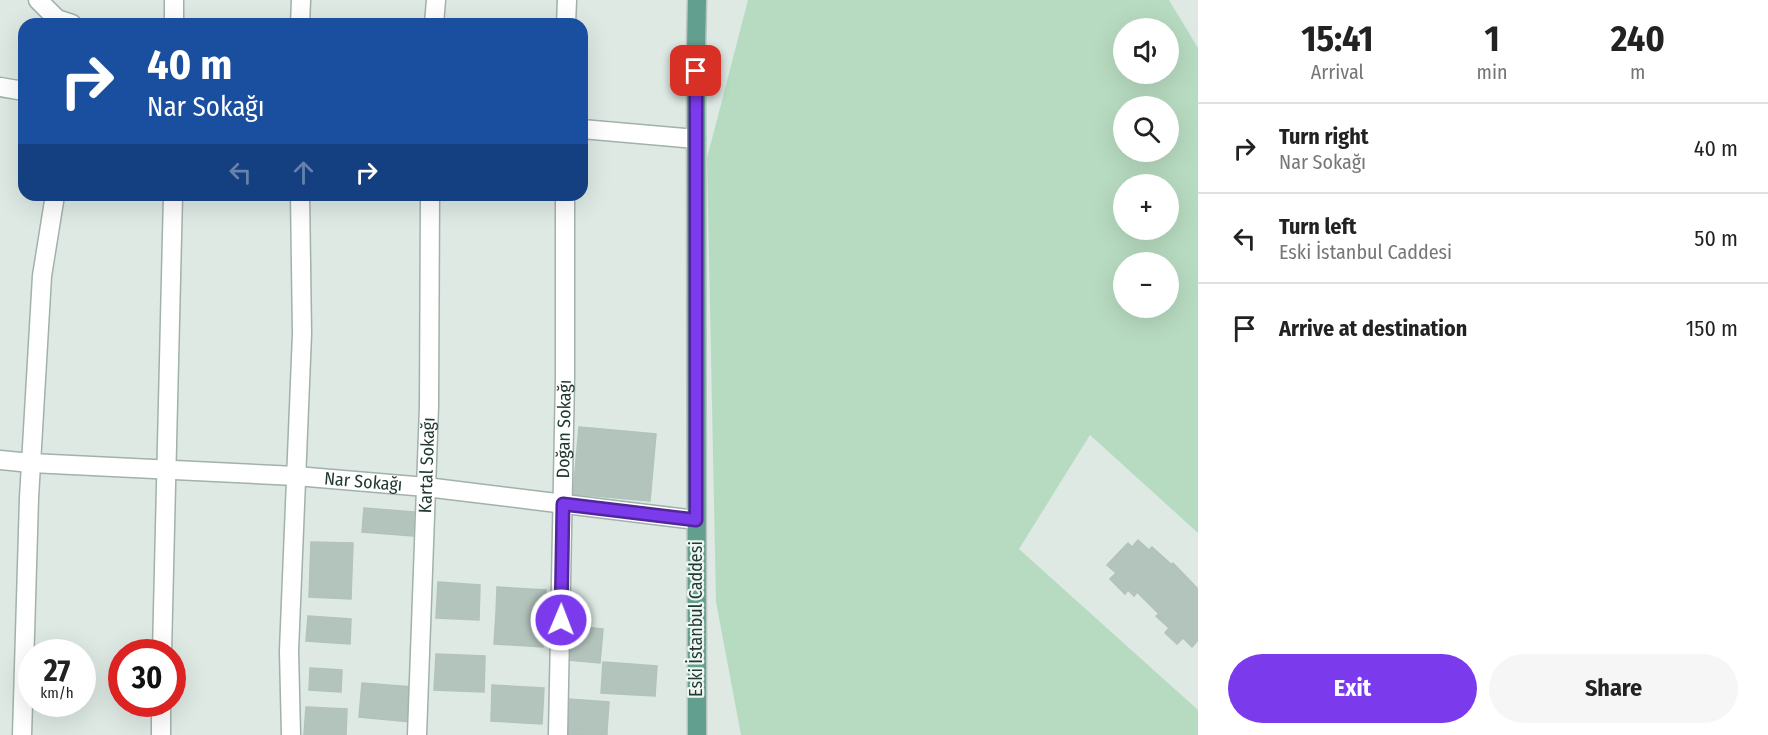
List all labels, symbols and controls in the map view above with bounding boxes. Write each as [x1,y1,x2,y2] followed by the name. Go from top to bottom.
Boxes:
[1301,17,1373,61] text: 15:41
[1484,17,1500,61] text: 1
[1611,17,1665,61] text: 240
[1113,18,1179,318] map controls
[1113,18,1179,84] button: sound
[147,40,232,90] text: 40 m
[48,42,126,120] icon: right
[670,45,721,96] pin
[679,54,712,87] icon: arrive
[1311,60,1364,84] text: Arrival
[1477,60,1508,84] text: min
[1630,60,1645,84] text: m
[147,91,265,123] text: Nar Sokağı
[1113,96,1179,162] button: search
[1279,123,1368,150] text: Turn right
[1228,132,1261,165] icon: right
[1694,135,1738,162] text: 40 m
[1279,150,1366,174] text: Nar Sokağı
[224,156,257,189] icon: left
[287,156,320,189] icon: ahead
[350,156,383,189] icon: right
[1113,174,1179,240] button: +
[1279,213,1357,240] text: Turn left
[1228,222,1261,255] icon: left
[1694,225,1738,252] text: 50 m
[1279,240,1452,264] text: Eski İstanbul Caddesi
[1113,252,1179,318] button: −
[1228,312,1261,345] icon: arrive
[1279,315,1467,342] text: Arrive at destination
[1686,315,1738,342] text: 150 m
[552,379,576,479] street label: Doğan Sokağı
[414,417,440,514] street label: Kartal Sokağı
[323,467,403,496] street label: Nar Sokağı
[685,541,707,697] street label: Eski İstanbul Caddesi
[529,588,593,652] position arrow
[108,639,186,717] speed limit sign: 30
[44,653,70,689] text: 27
[1228,654,1477,723] button: Exit
[1489,654,1738,723] button: Share
[40,684,74,702] text: km/h

